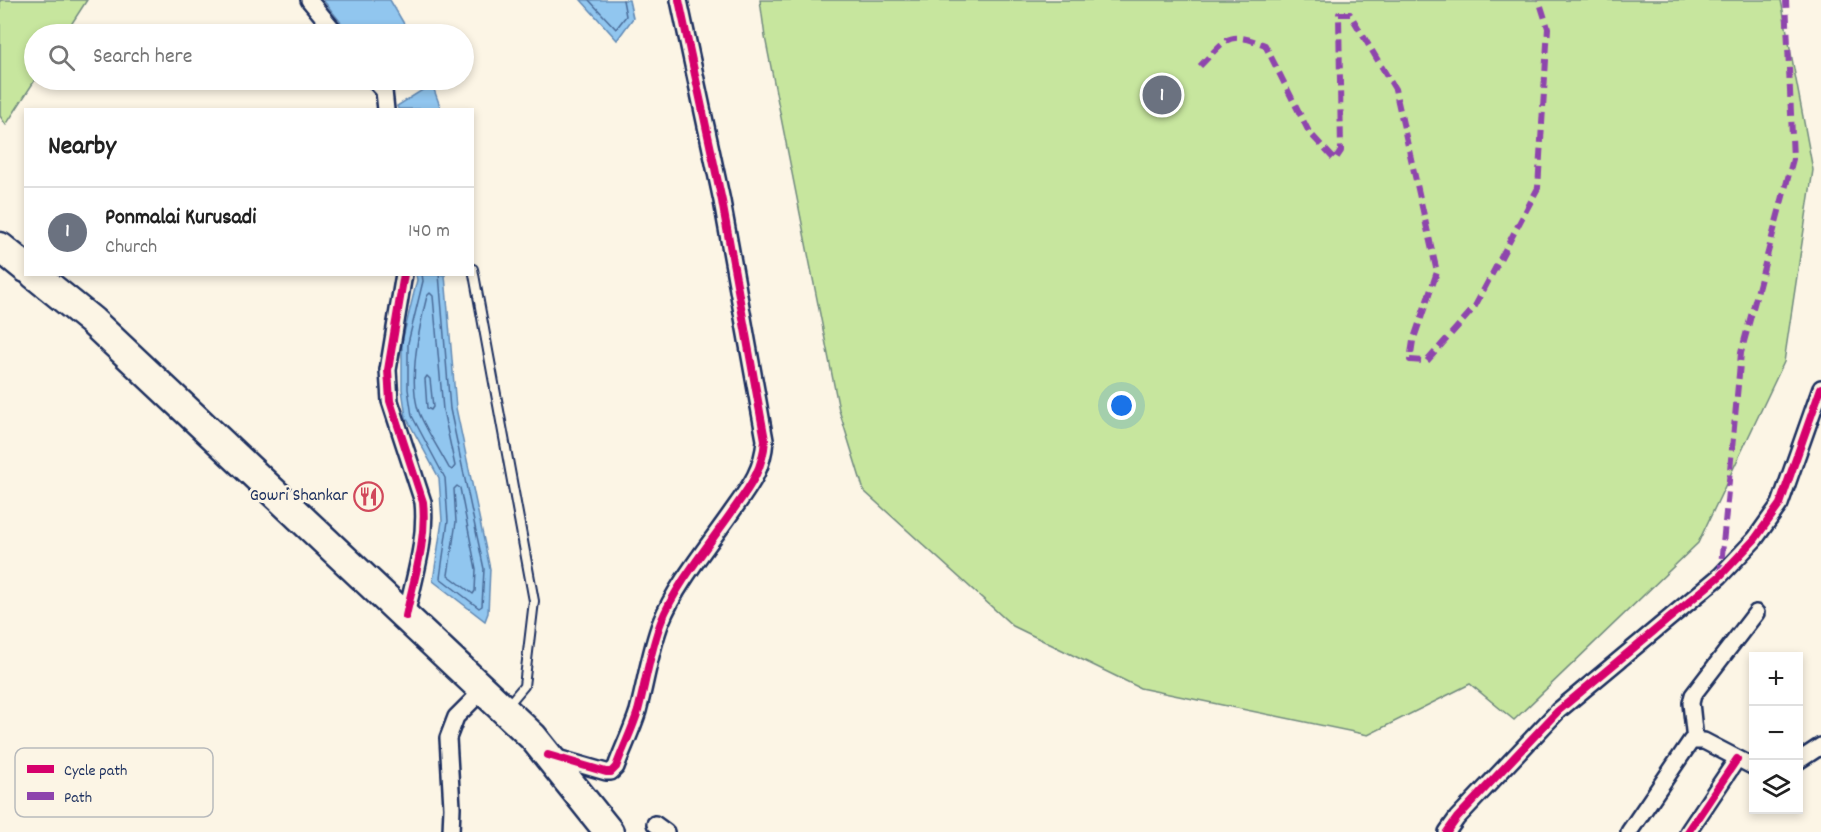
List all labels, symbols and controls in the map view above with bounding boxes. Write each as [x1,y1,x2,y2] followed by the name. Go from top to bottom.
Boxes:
[24,24,474,90] search box
[45,41,78,74] icon: search
[93,42,192,73] text: Search here
[1142,72,1182,118] pin: 1
[48,129,116,166] text: Nearby
[105,203,256,234] text: Ponmalai Kurusadi
[65,218,70,246] text: 1
[408,218,450,246] text: 140 m
[105,234,157,262] text: Church
[1107,391,1136,420] your location
[353,480,385,512] restaurant icon: Gowri Shankar
[250,484,348,509] place label: Gowri Shankar
[1749,652,1803,814] map controls
[1749,652,1803,706] button: +
[1749,706,1803,760] button: −
[15,748,213,817] legend
[64,760,127,783] text: Cycle path
[1749,760,1803,814] button: layers
[64,787,92,810] text: Path

